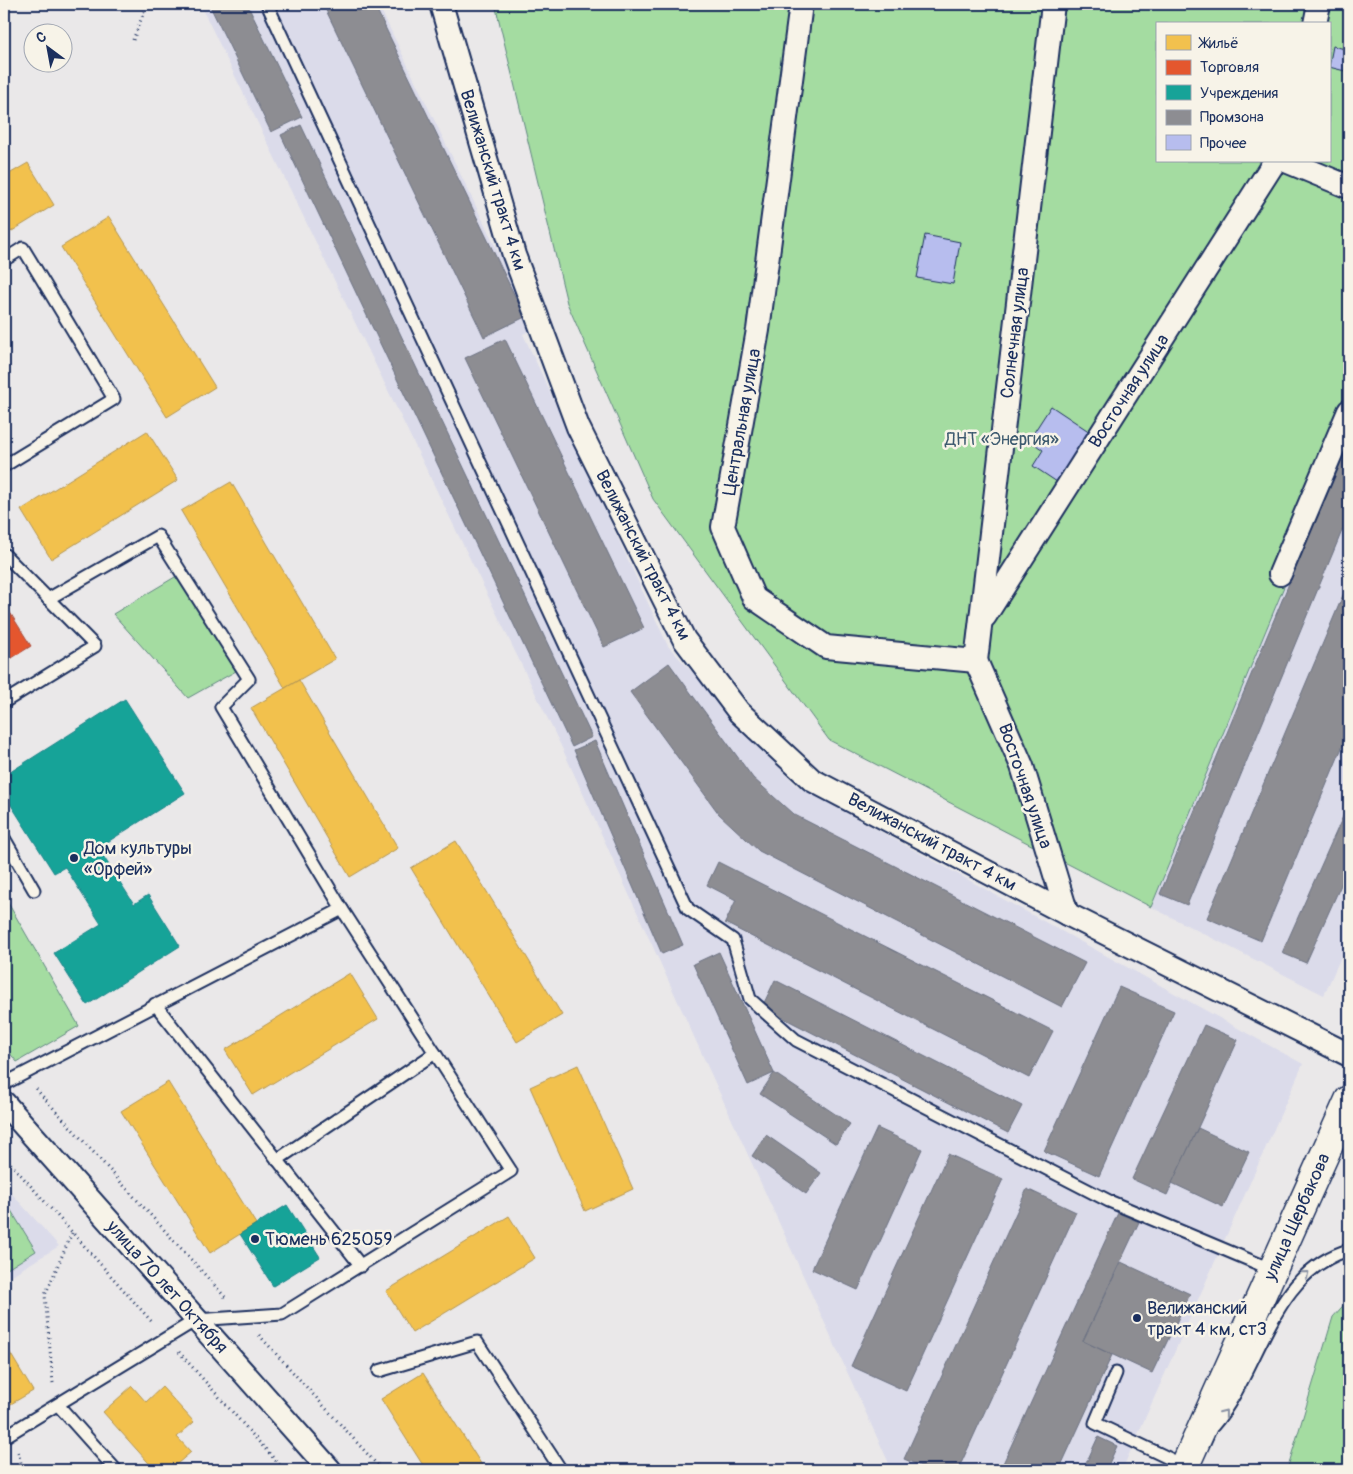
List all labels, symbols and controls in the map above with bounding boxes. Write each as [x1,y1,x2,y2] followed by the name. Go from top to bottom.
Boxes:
[22,22,72,72] north arrow
[1156,22,1330,162] legend
[33,28,50,47] text: С
[1198,34,1239,53] text: Жильё
[1200,58,1259,77] text: Торговля
[1200,84,1278,103] text: Учреждения
[455,87,531,273] street label: Велижанский тракт 4 км
[1200,108,1264,127] text: Промзона
[1200,134,1247,153] text: Прочее
[996,266,1034,400] street label: Солнечная улица
[1084,330,1174,452] street label: Восточная улица
[718,347,766,497] street label: Центральная улица
[944,428,1059,451] park label: ДНТ «Энергия»
[590,466,696,644] street label: Велижанский тракт 4 км
[993,720,1057,852] street label: Восточная улица
[844,788,1020,896] street label: Велижанский тракт 4 км
[83,837,192,881] place label: Дом культуры «Орфей»
[68,852,80,864] marker: Дом культуры «Орфей»
[1258,1150,1335,1285] street label: улица Щербакова
[101,1215,233,1358] street label: улица 70 лет Октября
[265,1228,393,1251] place label: Тюмень 625059
[249,1233,261,1245] marker: Тюмень 625059
[1301,1271,1310,1280] one-way arrow
[1147,1297,1267,1341] place label: Велижанский тракт 4 км, ст3
[1131,1312,1143,1324] marker: Велижанский тракт 4 км, ст3
[1218,1409,1227,1419] one-way arrow

